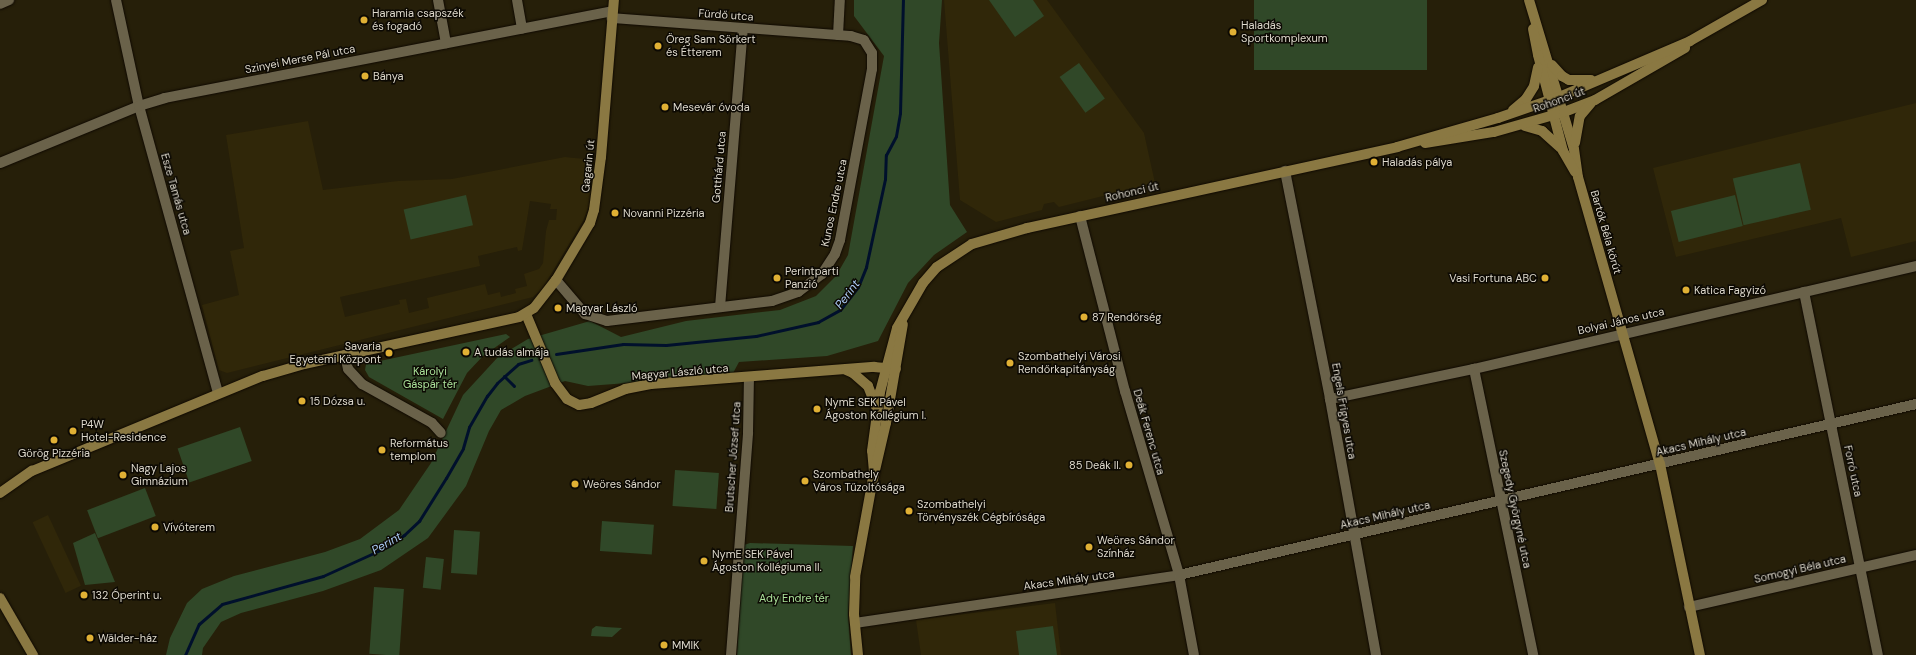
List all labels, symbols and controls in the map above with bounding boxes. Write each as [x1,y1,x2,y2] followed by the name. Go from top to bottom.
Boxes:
[698,6,754,24] street label: Fürdő utca
[372,7,464,33] place label: Haramia csapszék és fogadó
[359,15,369,25] marker: Haramia csapszék és fogadó
[1241,19,1328,45] place label: Haladás Sportkomplexum
[1228,27,1238,37] marker: Haladás Sportkomplexum
[666,33,755,59] place label: Öreg Sam Sörkert és Étterem
[653,41,663,51] marker: Öreg Sam Sörkert és Étterem
[244,42,356,76] street label: Szinyei Merse Pál utca
[373,69,404,83] place label: Bánya
[360,71,370,81] marker: Bánya
[1531,85,1587,115] street label: Rohonci út
[673,100,750,114] place label: Mesevár óvoda
[660,102,670,112] marker: Mesevár óvoda
[709,131,729,203] street label: Gotthárd utca
[579,139,597,193] street label: Gagarin út
[158,152,194,236] street label: Esze Tamás utca
[1382,155,1452,169] place label: Haladás pálya
[1369,157,1379,167] marker: Haladás pálya
[818,158,850,248] street label: Kunos Endre utca
[1104,179,1160,205] street label: Rohonci út
[1588,189,1624,275] street label: Bartók Béla körút
[623,206,705,220] place label: Novanni Pizzéria
[610,208,620,218] marker: Novanni Pizzéria
[785,265,839,291] place label: Perintparti Panzió
[1449,271,1537,285] place label: Vasi Fortuna ABC
[772,273,782,283] marker: Perintparti Panzió
[1540,273,1550,283] marker: Vasi Fortuna ABC
[832,278,864,312] water label: Perint
[1694,283,1766,297] place label: Katica Fagyizó
[1681,285,1691,295] marker: Katica Fagyizó
[566,301,637,315] place label: Magyar László
[553,303,563,313] marker: Magyar László
[1576,305,1666,337] street label: Bolyai János utca
[1092,310,1161,324] place label: 87 Rendőrség
[1079,312,1089,322] marker: 87 Rendőrség
[290,340,381,366] place label: Savaria Egyetemi Központ
[474,345,549,359] place label: A tudás almája
[461,347,471,357] marker: A tudás almája
[384,348,394,358] marker: Savaria Egyetemi Központ
[1018,350,1121,376] place label: Szombathelyi Városi Rendőrkapitányság
[1005,358,1015,368] marker: Szombathelyi Városi Rendőrkapitányság
[631,361,729,383] street label: Magyar László utca
[1329,362,1359,460] street label: Engels Frigyes utca
[403,365,457,391] park label: Károlyi Gáspár tér
[1130,388,1168,476] street label: Deák Ferenc utca
[310,394,365,408] place label: 15 Dózsa u.
[297,396,307,406] marker: 15 Dózsa u.
[825,396,926,422] place label: NymE SEK Pável Ágoston Kollégium I.
[723,401,743,513] street label: Brutscher József utca
[812,404,822,414] marker: NymE SEK Pável Ágoston Kollégium I.
[81,418,166,444] place label: P4W Hotel-Residence
[1655,425,1747,459] street label: Akacs Mihály utca
[68,426,78,436] marker: P4W Hotel-Residence
[49,435,59,445] marker: Görög Pizzéria
[390,437,448,463] place label: Református templom
[1841,444,1865,498] street label: Forró utca
[377,445,387,455] marker: Református templom
[18,446,90,460] place label: Görög Pizzéria
[1496,449,1534,569] street label: Szegedy Györgyné utca
[1069,458,1121,472] place label: 85 Deák II.
[1124,460,1134,470] marker: 85 Deák II.
[131,462,188,488] place label: Nagy Lajos Gimnázium
[813,468,905,494] place label: Szombathely Város Tűzoltósága
[118,470,128,480] marker: Nagy Lajos Gimnázium
[800,476,810,486] marker: Szombathely Város Tűzoltósága
[583,477,661,491] place label: Weöres Sándor
[570,479,580,489] marker: Weöres Sándor
[917,498,1045,524] place label: Szombathelyi Törvényszék Cégbírósága
[1339,498,1431,532] street label: Akacs Mihály utca
[904,506,914,516] marker: Szombathelyi Törvényszék Cégbírósága
[163,520,215,534] place label: Vívóterem
[150,522,160,532] marker: Vívóterem
[369,530,405,558] water label: Perint
[1097,534,1175,560] place label: Weöres Sándor Színház
[1084,542,1094,552] marker: Weöres Sándor Színház
[712,548,822,574] place label: NymE SEK Pável Ágoston Kollégiuma II.
[1753,552,1847,586] street label: Somogyi Béla utca
[699,556,709,566] marker: NymE SEK Pável Ágoston Kollégiuma II.
[1023,567,1115,593] street label: Akacs Mihály utca
[92,588,162,602] place label: 132 Óperint u.
[79,590,89,600] marker: 132 Óperint u.
[759,591,829,605] park label: Ady Endre tér
[98,631,157,645] place label: Wälder-ház
[85,633,95,643] marker: Wälder-ház
[672,638,699,652] place label: MMIK
[659,640,669,650] marker: MMIK

